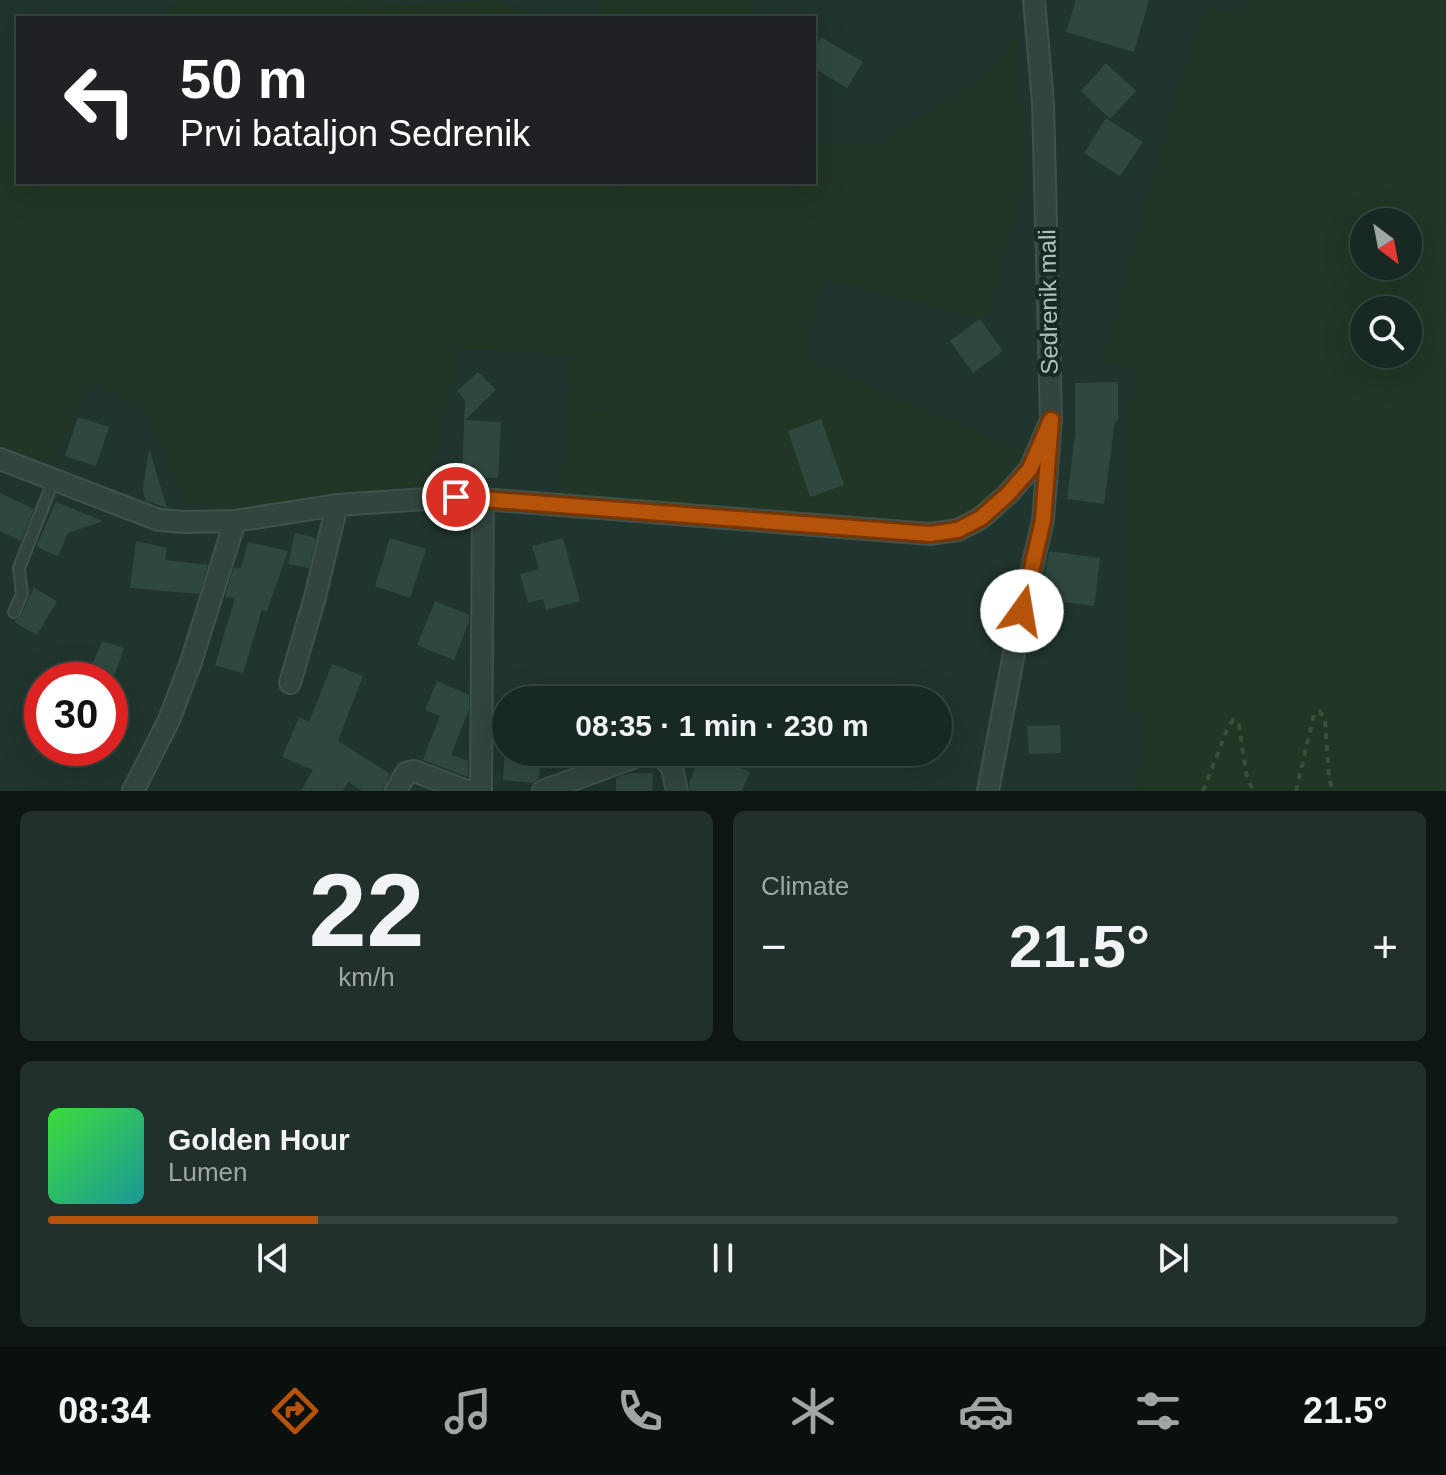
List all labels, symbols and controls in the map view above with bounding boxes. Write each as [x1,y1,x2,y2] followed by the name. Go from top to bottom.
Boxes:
[180,47,308,110] text: 50 m
[48,48,152,152] icon: left
[180,113,530,154] text: Prvi bataljon Sedrenik
[1350,208,1422,280] north arrow
[1350,208,1422,368] map controls
[1033,229,1063,375] street label: Sedrenik mali
[1350,296,1422,368] button: search
[422,463,490,531] pin
[434,475,478,519] icon: arrive
[980,569,1064,653] position arrow
[24,662,128,766] speed limit sign: 30
[575,709,869,742] text: 08:35 · 1 min · 230 m
[309,852,424,968] text: 22
[761,871,849,901] text: Climate
[1009,913,1150,980] text: 21.5°
[761,922,787,971] text: −
[1372,922,1398,971] text: +
[338,962,395,992] text: km/h
[168,1123,350,1156] text: Golden Hour
[168,1157,248,1187] text: Lumen
[251,1236,295,1280] icon: previous
[701,1236,745,1280] icon: pause
[1151,1236,1195,1280] icon: next
[267,1383,323,1439] icon: directions
[440,1383,496,1439] icon: music
[612,1383,668,1439] icon: phone
[785,1383,841,1439] icon: climate
[958,1383,1014,1439] icon: car
[1130,1383,1186,1439] icon: filters
[58,1390,150,1431] text: 08:34
[1303,1390,1388,1431] text: 21.5°

